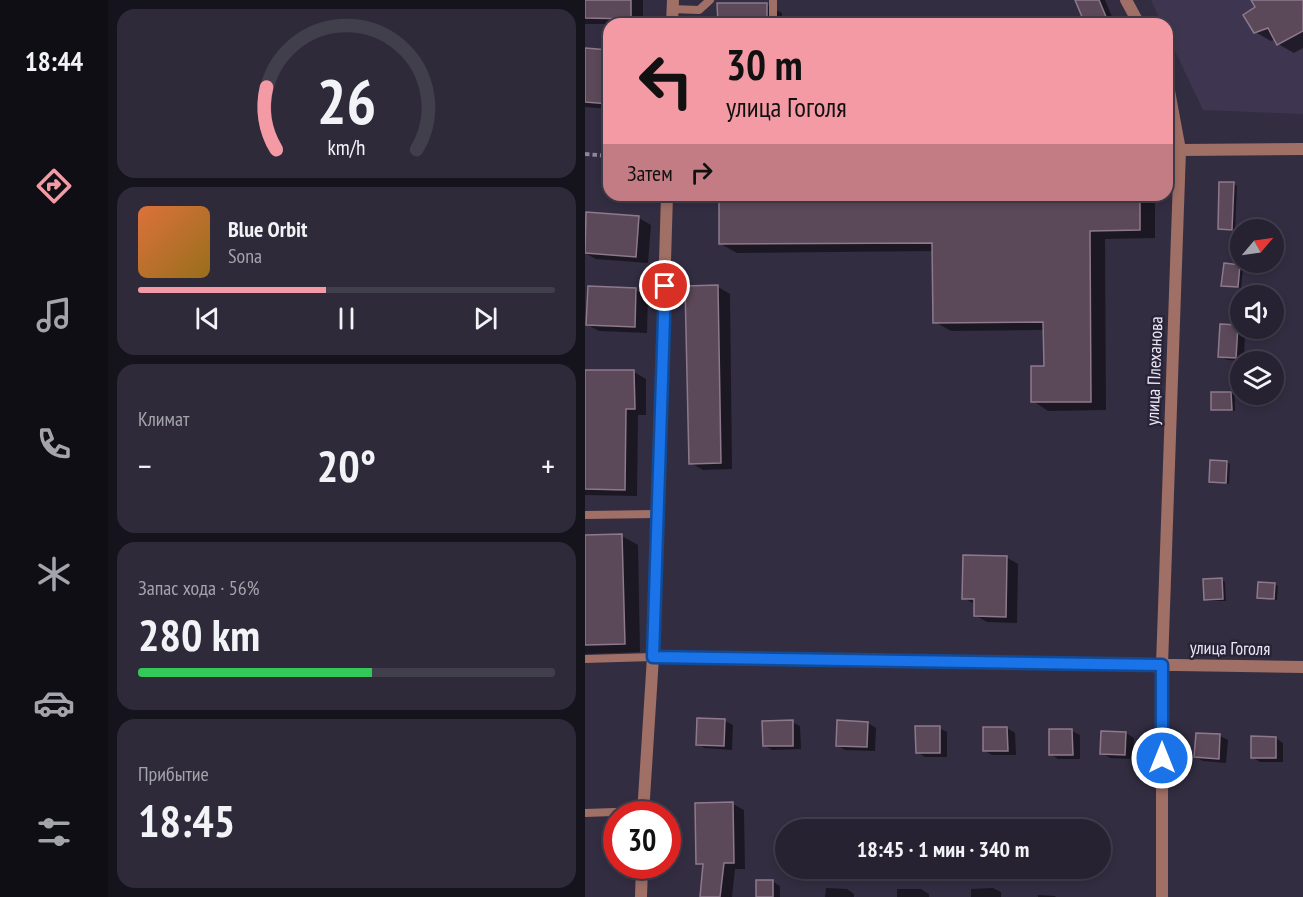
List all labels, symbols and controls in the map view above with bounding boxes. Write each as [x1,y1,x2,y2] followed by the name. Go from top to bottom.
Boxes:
[726,37,803,92] text: 30 m
[627,42,705,120] icon: left
[25,44,83,78] text: 18:44
[317,60,376,141] text: 26
[726,90,847,124] text: улица Гоголя
[327,134,366,162] text: km/h
[685,156,718,189] icon: right
[627,159,673,187] text: Затем
[33,165,75,207] icon: directions
[228,215,307,243] text: Blue Orbit
[1230,219,1284,273] north arrow
[1230,219,1284,405] map controls
[228,243,262,269] text: Sona
[639,260,690,311] pin
[648,269,681,302] icon: arrive
[1230,285,1284,339] button: sound
[33,294,75,336] icon: music
[191,302,224,335] icon: previous
[330,302,363,335] icon: pause
[469,302,502,335] icon: next
[1141,316,1167,426] street label: улица Плеханова
[1230,351,1284,405] button: layers
[138,406,189,432] text: Климат
[33,423,75,465] icon: phone
[317,436,376,494] text: 20°
[138,444,152,487] text: −
[541,444,555,487] text: +
[33,553,75,595] icon: climate
[138,575,259,601] text: Запас хода · 56%
[138,605,260,663] text: 280 km
[1190,636,1270,660] street label: улица Гоголя
[33,682,75,724] icon: car
[1130,726,1194,790] position arrow
[138,761,209,787] text: Прибытие
[138,791,235,849] text: 18:45
[603,801,681,879] speed limit sign: 30
[33,811,75,853] icon: filters
[857,835,1029,863] text: 18:45 · 1 мин · 340 m

